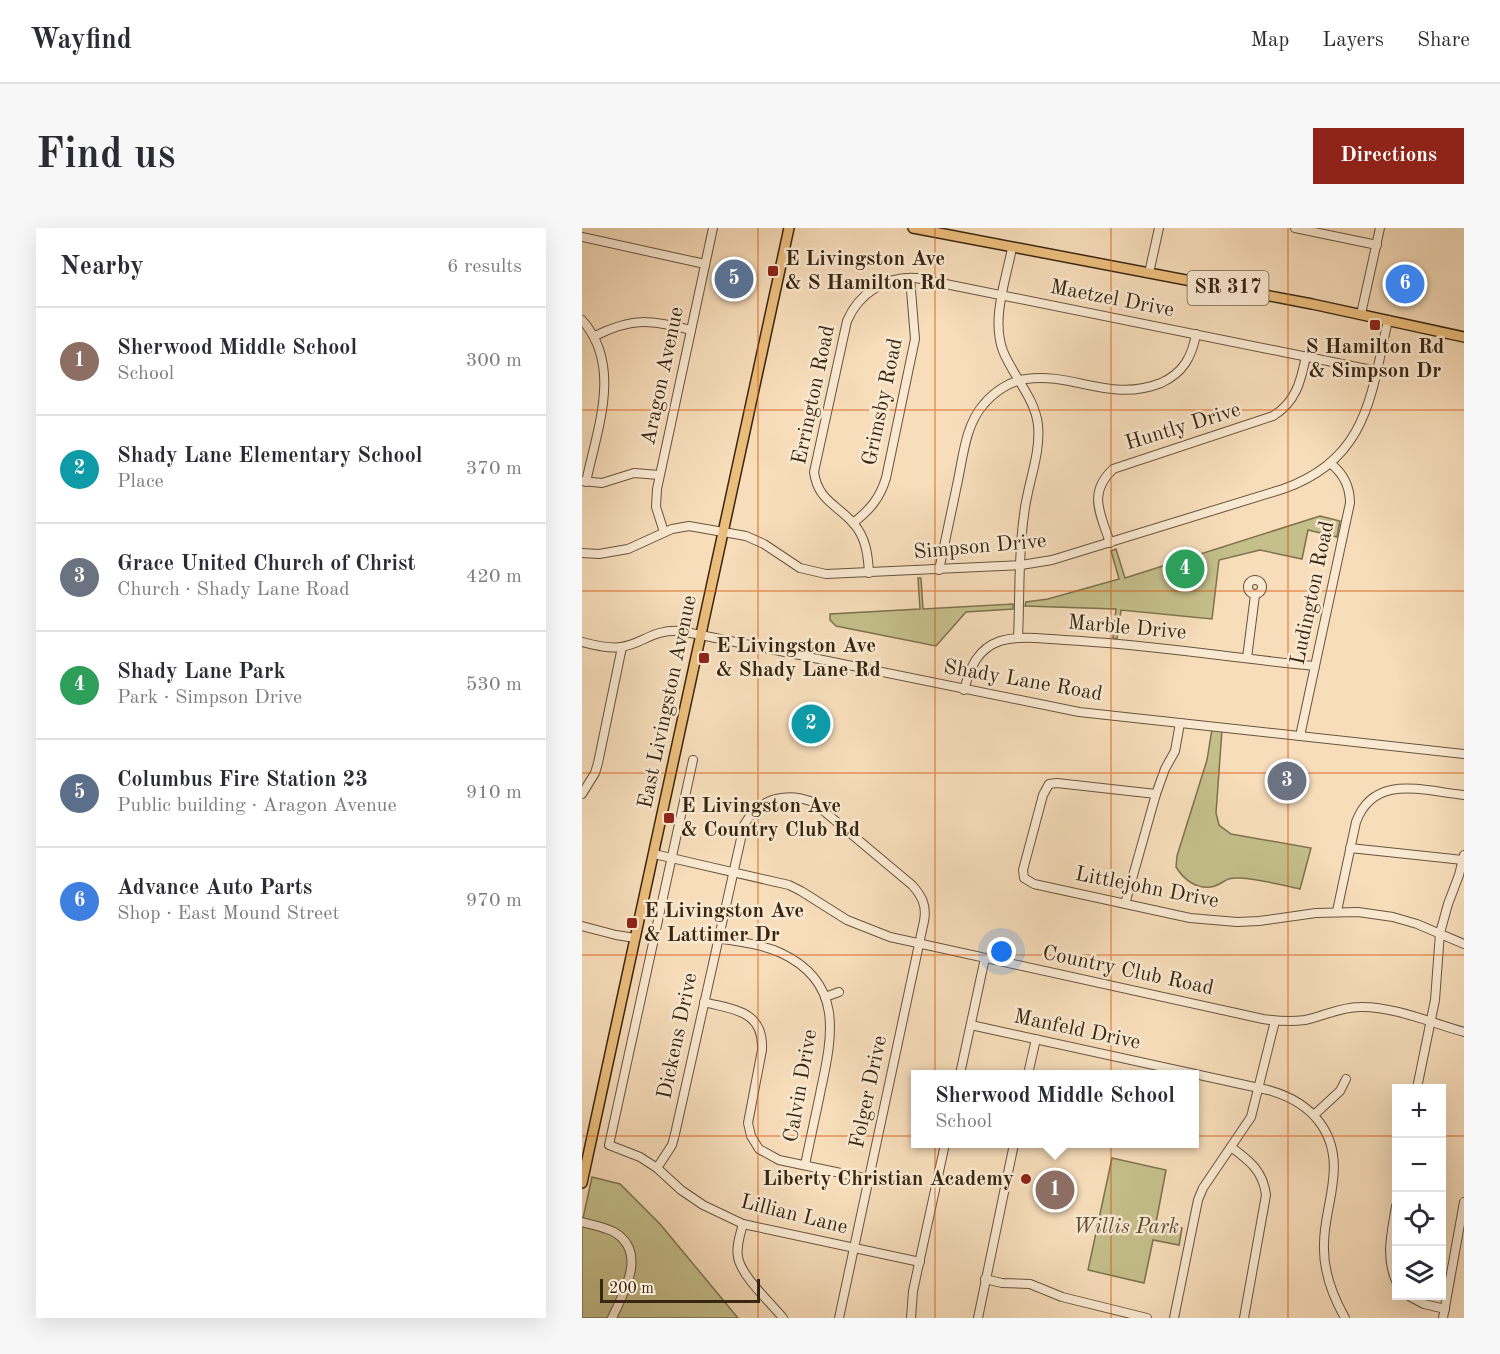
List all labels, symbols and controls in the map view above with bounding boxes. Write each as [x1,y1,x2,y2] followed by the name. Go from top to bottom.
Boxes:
[30,27,132,55] text: Wayfind
[1250,30,1289,51] text: Map
[1322,30,1384,51] text: Layers
[1417,30,1470,51] text: Share
[1313,128,1464,184] button: Directions
[36,135,175,177] text: Find us
[785,249,946,294] place label: E Livingston Ave & S Hamilton Rd
[60,254,144,280] text: Nearby
[714,256,754,302] pin: 5
[447,257,522,277] text: 6 results
[1386,262,1424,306] pin: 6
[766,264,780,278] marker: E Livingston Ave & S Hamilton Rd
[1188,271,1268,305] road number: SR 317
[1048,277,1176,321] street label: Maetzel Drive
[638,305,688,447] street label: Aragon Avenue
[1368,318,1382,332] marker: S Hamilton Rd & Simpson Dr
[789,323,839,467] street label: Errington Road
[859,336,907,468] street label: Grimsby Road
[117,337,357,359] text: Sherwood Middle School
[1306,337,1444,382] place label: S Hamilton Rd & Simpson Dr
[74,351,85,371] text: 1
[466,351,522,371] text: 300 m
[117,364,174,384] text: School
[1123,399,1243,455] street label: Huntly Drive
[117,445,423,467] text: Shady Lane Elementary School
[74,459,85,479] text: 2
[466,459,522,479] text: 370 m
[117,472,164,492] text: Place
[1288,519,1338,667] street label: Ludington Road
[913,531,1047,563] street label: Simpson Drive
[1166,546,1204,592] pin: 4
[117,553,416,575] text: Grace United Church of Christ
[74,567,85,587] text: 3
[466,567,522,587] text: 420 m
[117,580,350,600] text: Church · Shady Lane Road
[635,594,701,810] street label: East Livingston Avenue
[1067,612,1187,644] street label: Marble Drive
[716,636,881,681] place label: E Livingston Ave & Shady Lane Rd
[697,651,711,665] marker: E Livingston Ave & Shady Lane Rd
[942,657,1104,705] street label: Shady Lane Road
[117,661,286,683] text: Shady Lane Park
[74,675,85,695] text: 4
[466,675,522,695] text: 530 m
[117,688,302,708] text: Park · Simpson Drive
[792,702,830,746] pin: 2
[1268,758,1306,804] pin: 3
[117,769,368,791] text: Columbus Fire Station 23
[74,783,85,803] text: 5
[466,783,522,803] text: 910 m
[117,796,397,816] text: Public building · Aragon Avenue
[681,796,860,841] place label: E Livingston Ave & Country Club Rd
[662,811,676,825] marker: E Livingston Ave & Country Club Rd
[1073,864,1221,912] street label: Littlejohn Drive
[117,877,312,899] text: Advance Auto Parts
[74,891,85,911] text: 6
[466,891,522,911] text: 970 m
[644,901,804,946] place label: E Livingston Ave & Lattimer Dr
[117,904,340,924] text: Shop · East Mound Street
[625,916,639,930] marker: E Livingston Ave & Lattimer Dr
[987,937,1016,966] your location
[1041,943,1216,999] street label: Country Club Road
[654,971,702,1101] street label: Dickens Drive
[1012,1006,1142,1054] street label: Manfeld Drive
[781,1028,821,1144] street label: Calvin Drive
[847,1034,891,1150] street label: Folger Drive
[911,1070,1199,1148] popup
[1392,1084,1446,1300] map controls
[1392,1084,1446,1138] button: +
[935,1085,1175,1107] text: Sherwood Middle School
[935,1112,992,1132] text: School
[1392,1138,1446,1192] button: −
[1036,1168,1074,1212] pin: 1
[762,1169,1014,1190] place label: Liberty Christian Academy
[1019,1172,1033,1186] marker: Liberty Christian Academy
[738,1192,850,1238] street label: Lillian Lane
[1392,1192,1446,1246] button: locate
[1073,1217,1179,1238] park label: Willis Park
[1392,1246,1446,1300] button: layers
[600,1276,760,1304] scale bar
[609,1281,654,1297] text: 200 m

